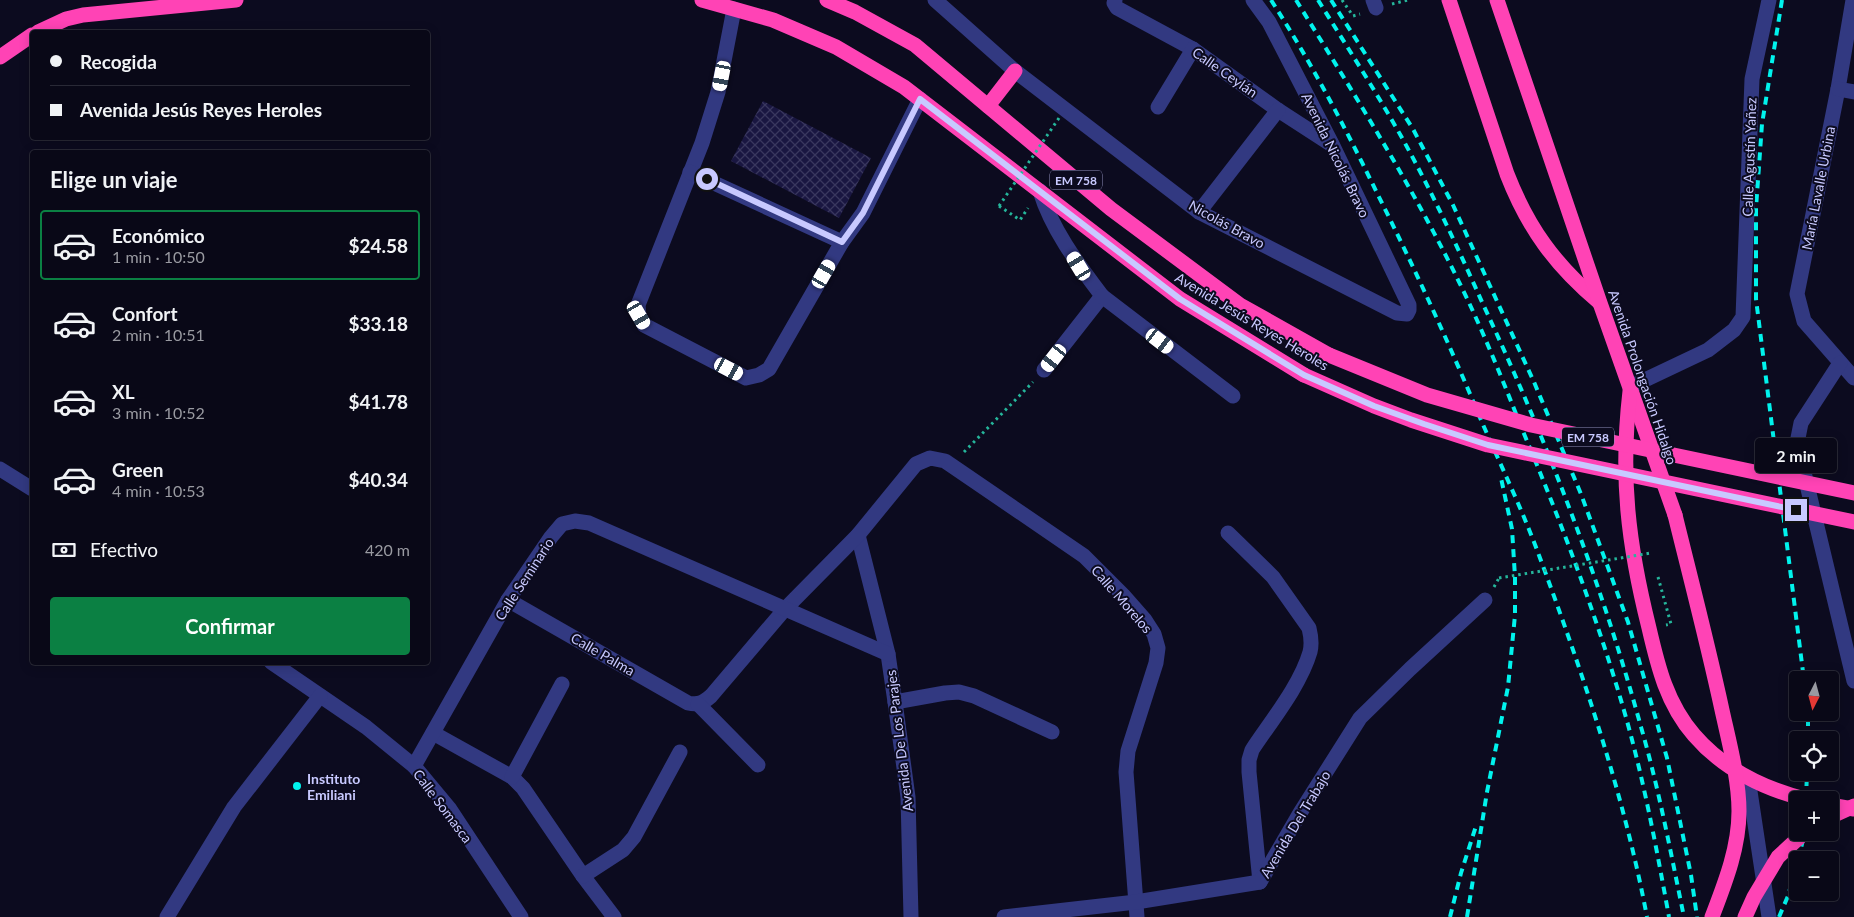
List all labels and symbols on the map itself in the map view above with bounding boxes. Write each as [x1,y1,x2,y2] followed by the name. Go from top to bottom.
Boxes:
[1189,43,1261,101] street label: Calle Ceylán
[711,60,732,92] car
[1298,90,1374,220] street label: Avenida Nicolás Bravo
[1738,97,1760,217] street label: Calle Agustín Yañez
[1798,125,1838,251] street label: María Lavalle Urbina
[696,168,718,190] route start
[1050,170,1102,190] road number: EM 758
[1186,196,1268,252] street label: Nicolás Bravo
[1064,249,1093,283] car
[810,257,837,291] car
[1172,268,1332,374] street label: Avenida Jesús Reyes Heroles
[1605,287,1681,467] street label: Avenida Prolongación Hidalgo
[625,298,652,332] car
[1143,326,1176,356] car
[1038,342,1069,374] car
[712,355,745,383] car
[1562,428,1614,447] road number: EM 758
[1755,438,1837,472] callout: 2 min
[1785,499,1807,521] route end
[491,535,557,623] street label: Calle Seminario
[1088,562,1156,636] street label: Calle Morelos
[568,629,638,679] street label: Calle Palma
[882,669,916,813] street label: Avenida De Los Parajes
[1789,671,1839,721] north arrow
[410,766,476,846] street label: Calle Somasca
[1256,767,1334,881] street label: Avenida Del Trabajo
[307,770,360,803] place label: Instituto Emiliani
[291,780,303,792] marker: Instituto Emiliani

